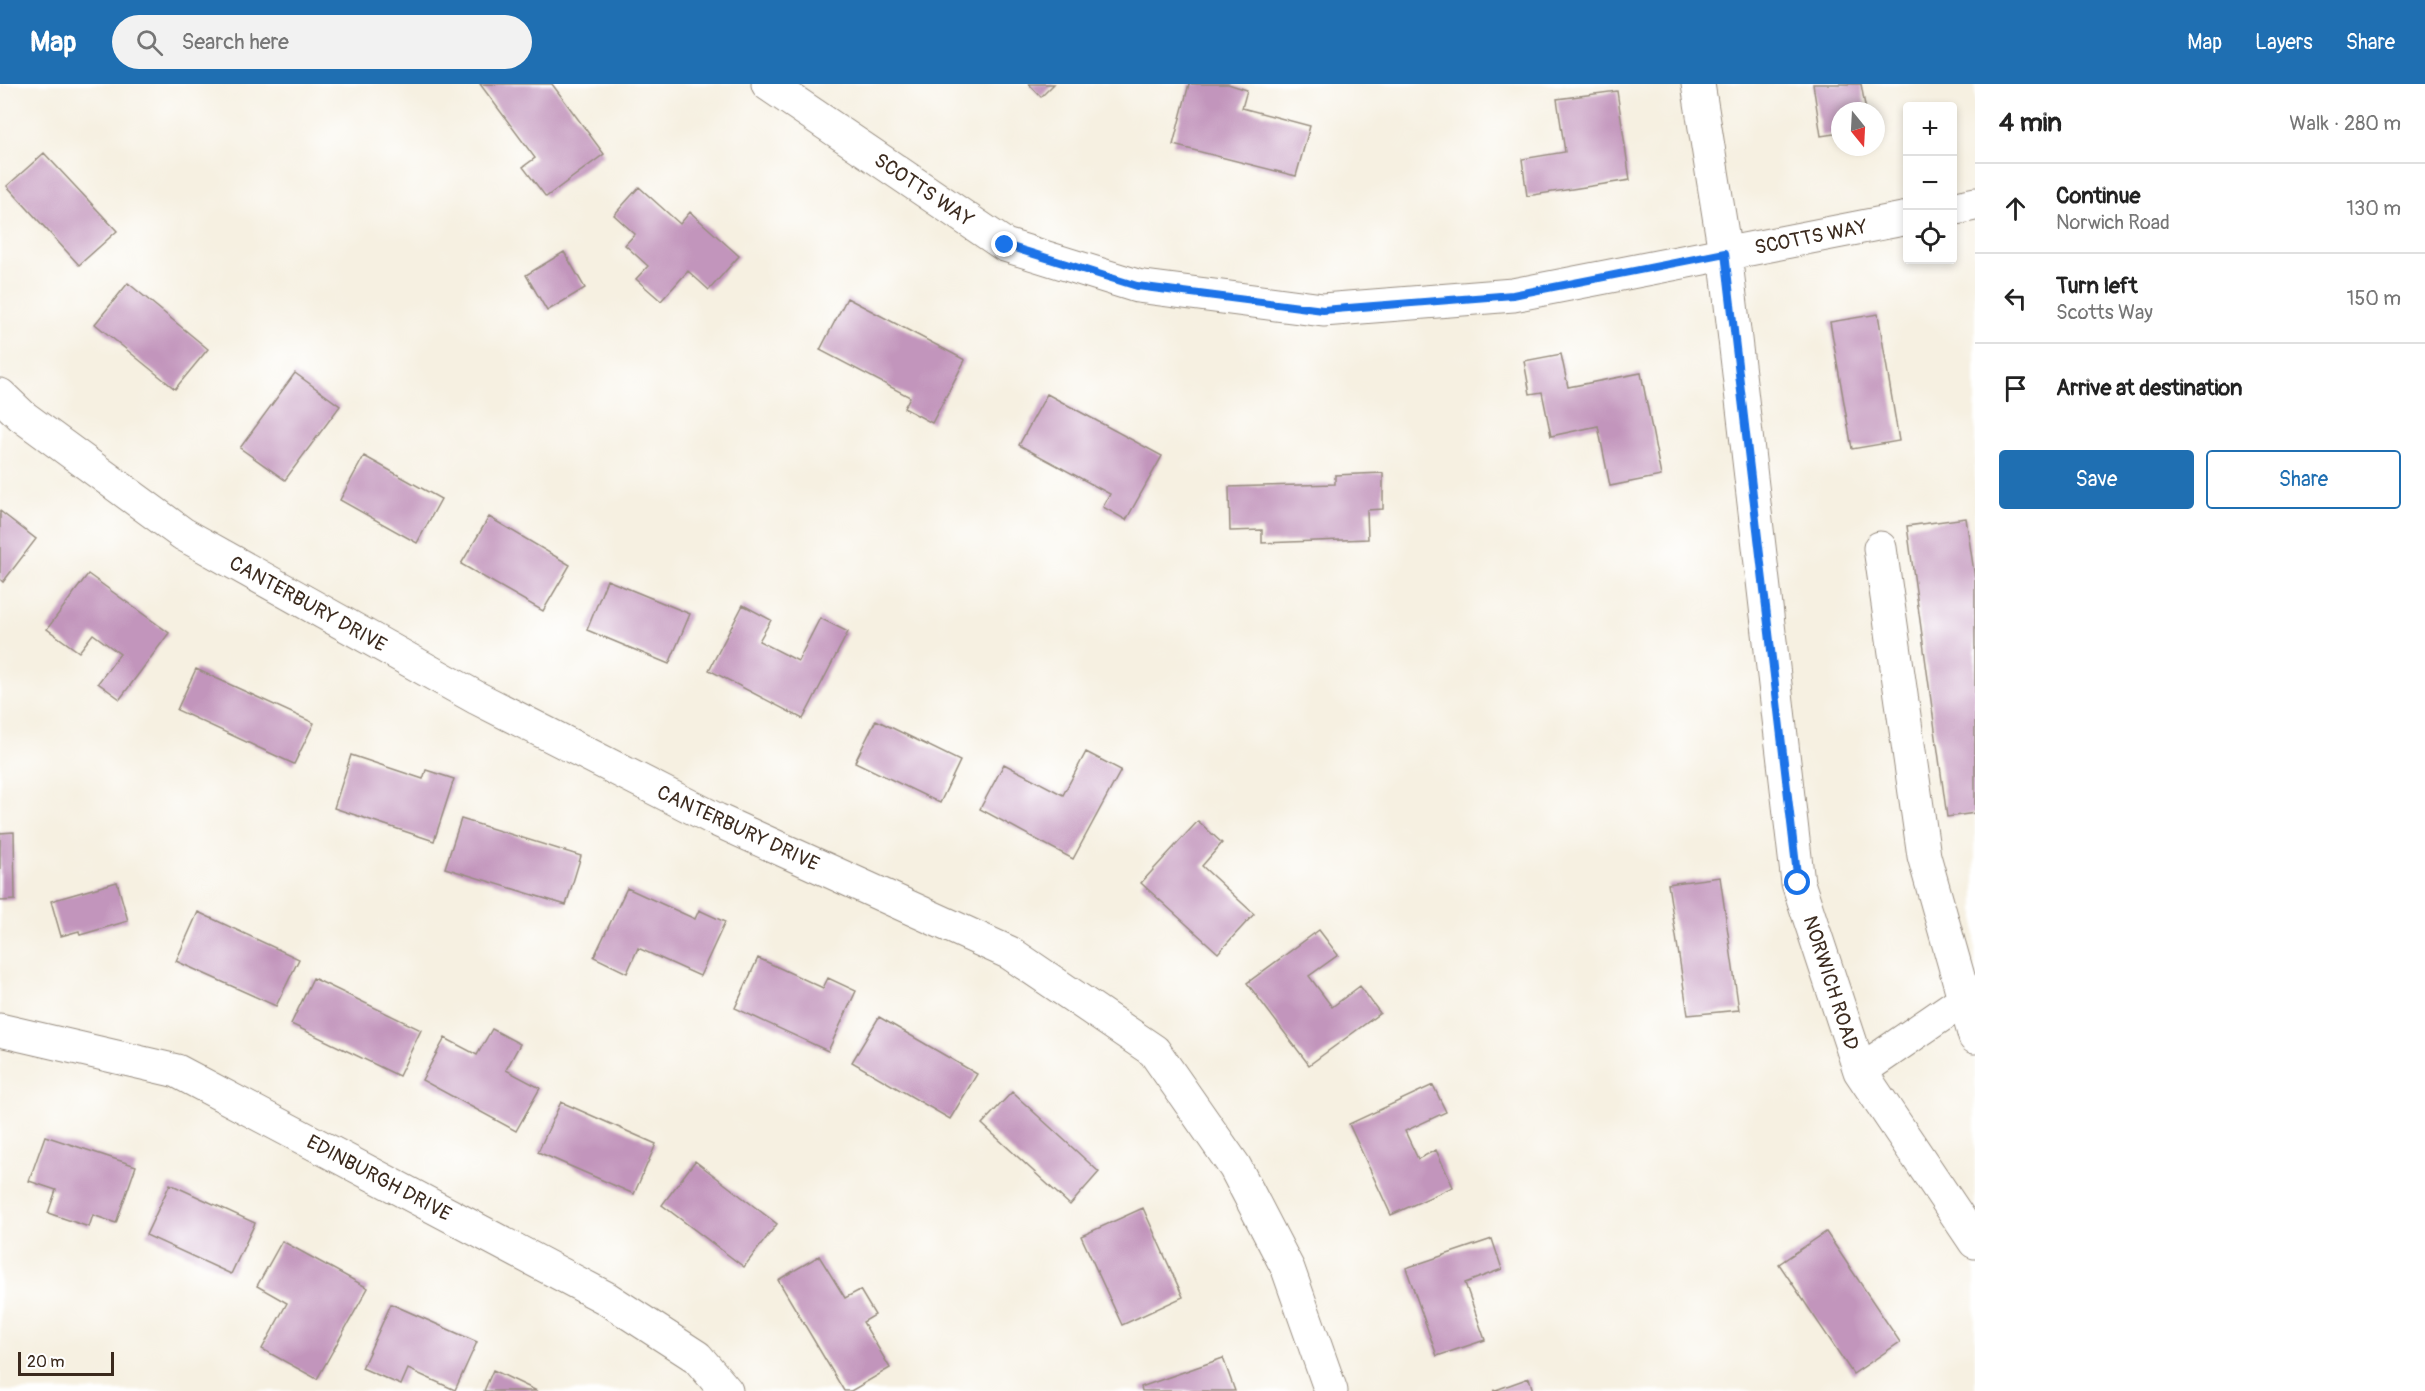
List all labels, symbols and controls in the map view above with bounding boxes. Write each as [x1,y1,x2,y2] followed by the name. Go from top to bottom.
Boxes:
[112,15,532,69] search box
[30,25,76,60] text: Map
[133,26,166,59] icon: search
[181,28,289,56] text: Search here
[2187,29,2222,56] text: Map
[2255,29,2313,56] text: Layers
[2346,29,2395,56] text: Share
[1831,102,1885,156] north arrow
[1903,102,1957,264] map controls
[1903,102,1957,156] button: +
[1999,107,2062,139] text: 4 min
[2289,111,2401,136] text: Walk · 280 m
[870,148,979,233] street label: SCOTTS WAY
[1903,156,1957,210] button: −
[2056,182,2140,210] text: Continue
[1999,192,2032,225] icon: ahead
[2346,196,2401,221] text: 130 m
[1903,210,1957,264] button: locate
[2056,210,2170,235] text: Norwich Road
[1752,214,1870,260] street label: SCOTTS WAY
[991,231,1017,257] route end
[2056,272,2138,300] text: Turn left
[1999,282,2032,315] icon: left
[2347,286,2401,311] text: 150 m
[2056,300,2153,325] text: Scotts Way
[1999,372,2032,405] icon: arrive
[2056,374,2242,402] text: Arrive at destination
[1999,450,2194,509] button: Save
[2206,450,2401,509] button: Share
[225,550,391,658] street label: CANTERBURY DRIVE
[653,779,823,877] street label: CANTERBURY DRIVE
[1784,869,1810,895] route start
[1798,913,1864,1053] street label: NORWICH ROAD
[302,1129,456,1227] street label: EDINBURGH DRIVE
[18,1349,114,1376] scale bar
[27,1352,65,1372] text: 20 m

